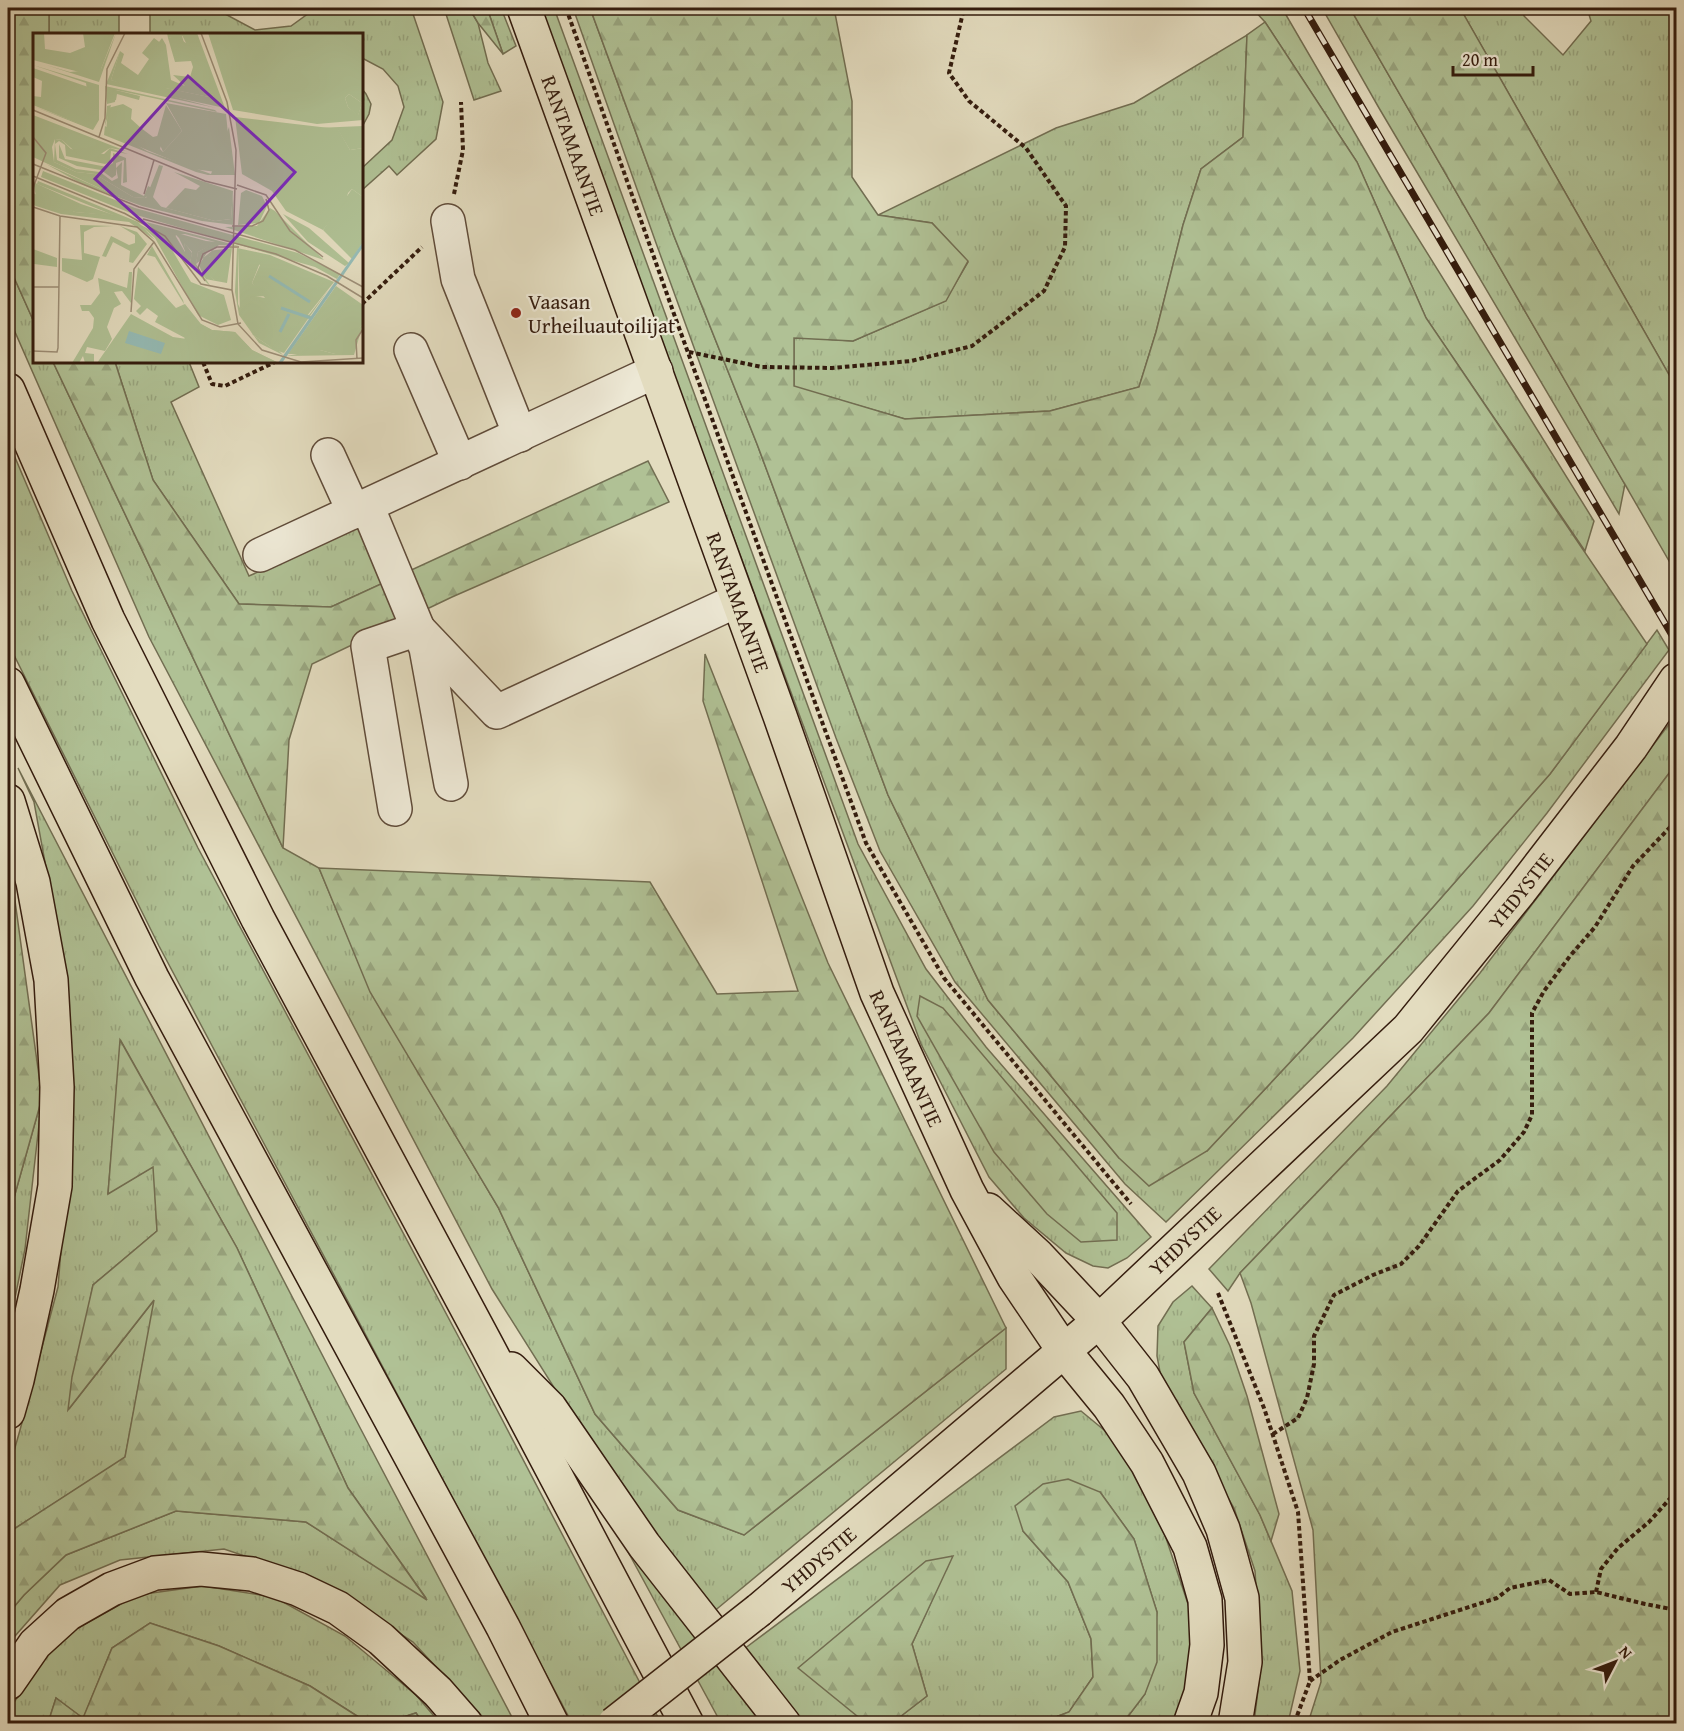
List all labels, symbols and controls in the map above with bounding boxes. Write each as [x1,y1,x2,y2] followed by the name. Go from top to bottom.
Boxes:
[33,33,363,363] inset map
[1453,39,1532,77] scale bar
[1462,46,1498,73] text: 20 m
[534,71,613,220] street label: RANTAMAANTIE
[528,286,676,341] place label: Vaasan Urheiluautoilijat
[509,306,523,320] marker: Vaasan Urheiluautoilijat
[699,528,779,677] street label: RANTAMAANTIE
[1480,845,1561,935] street label: YHDYSTIE
[862,985,952,1132] street label: RANTAMAANTIE
[1141,1198,1228,1282] street label: YHDYSTIE
[774,1518,863,1600] street label: YHDYSTIE
[1585,1632,1645,1692] north arrow
[1614,1640,1639,1664] text: N

